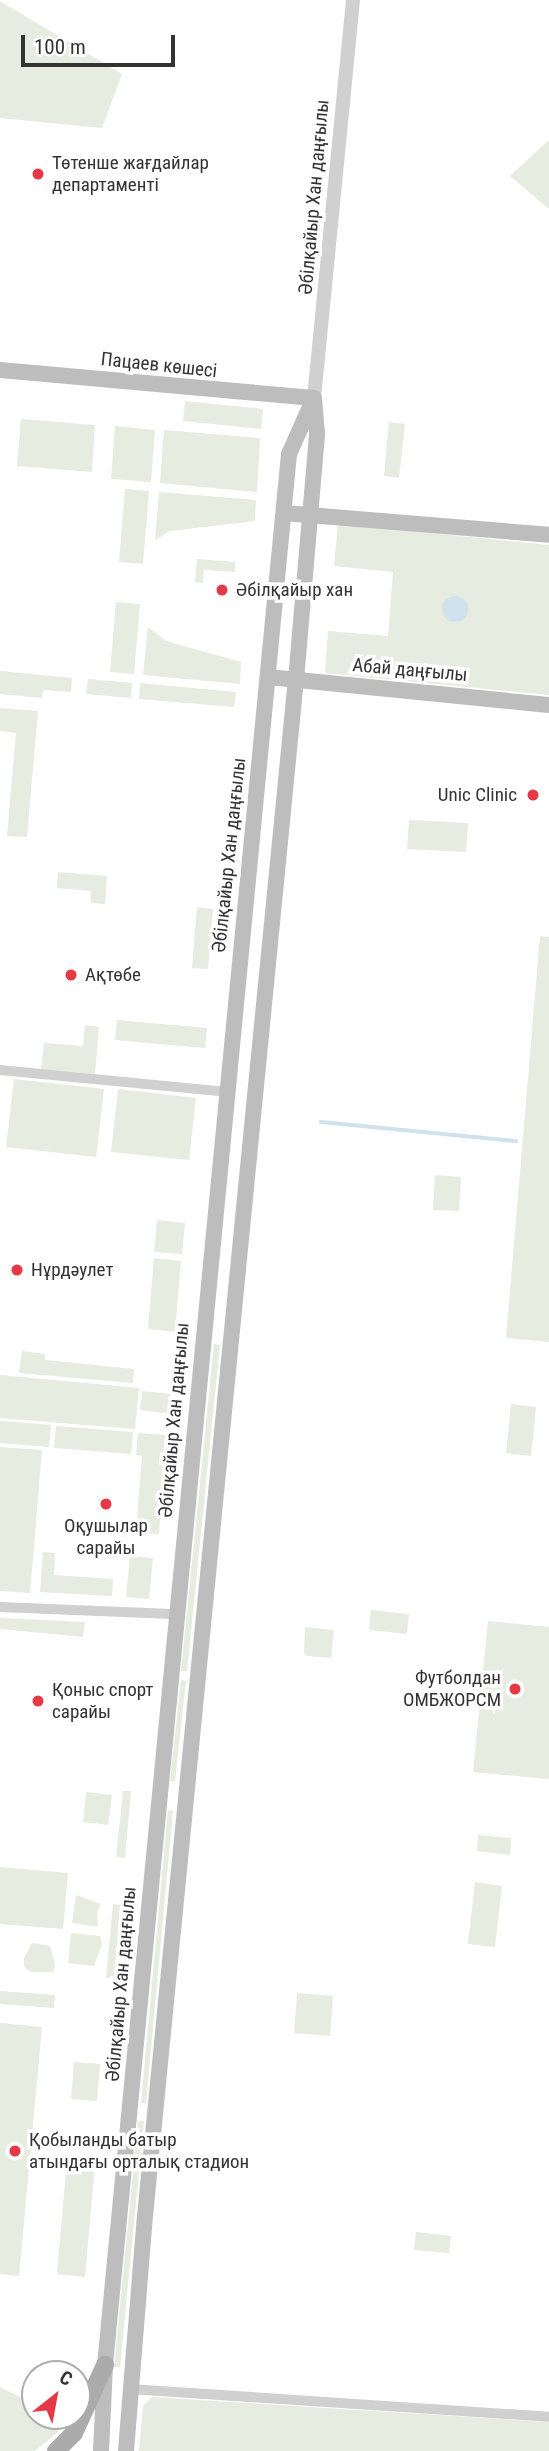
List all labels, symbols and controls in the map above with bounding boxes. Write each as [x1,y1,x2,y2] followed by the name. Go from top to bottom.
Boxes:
[24,21,178,65] scale bar
[34,35,86,59] text: 100 m
[294,98,334,296] street label: Әбілқайыр Хан даңғылы
[52,152,209,196] place label: Төтенше жағдайлар департаменті
[30,166,46,182] marker: Төтенше жағдайлар департаменті
[100,348,218,382] street label: Пацаев көшесі
[236,579,353,601] place label: Әбілқайыр хан
[214,582,230,598] marker: Әбілқайыр хан
[351,654,469,686] street label: Абай даңғылы
[207,756,251,954] street label: Әбілқайыр Хан даңғылы
[438,784,517,806] place label: Unic Clinic
[523,785,543,805] marker: Unic Clinic
[85,964,141,986] place label: Ақтөбе
[63,967,79,983] marker: Ақтөбе
[31,1259,113,1281] place label: Нұрдәулет
[9,1262,25,1278] marker: Нұрдәулет
[154,1321,194,1519] street label: Әбілқайыр Хан даңғылы
[98,1496,114,1512] marker: Оқушылар сарайы
[64,1515,148,1559] place label: Оқушылар сарайы
[403,1667,501,1711] place label: Футболдан ОМБЖОРСМ
[52,1679,153,1723] place label: Қоныс спорт сарайы
[507,1681,523,1697] marker: Футболдан ОМБЖОРСМ
[30,1693,46,1709] marker: Қоныс спорт сарайы
[101,1885,141,2083] street label: Әбілқайыр Хан даңғылы
[29,2129,249,2173] place label: Қобыланды батыр атындағы орталық стадион
[7,2143,23,2159] marker: Қобыланды батыр атындағы орталық стадион
[21,2360,91,2430] north arrow
[55,2366,77,2391] text: С

